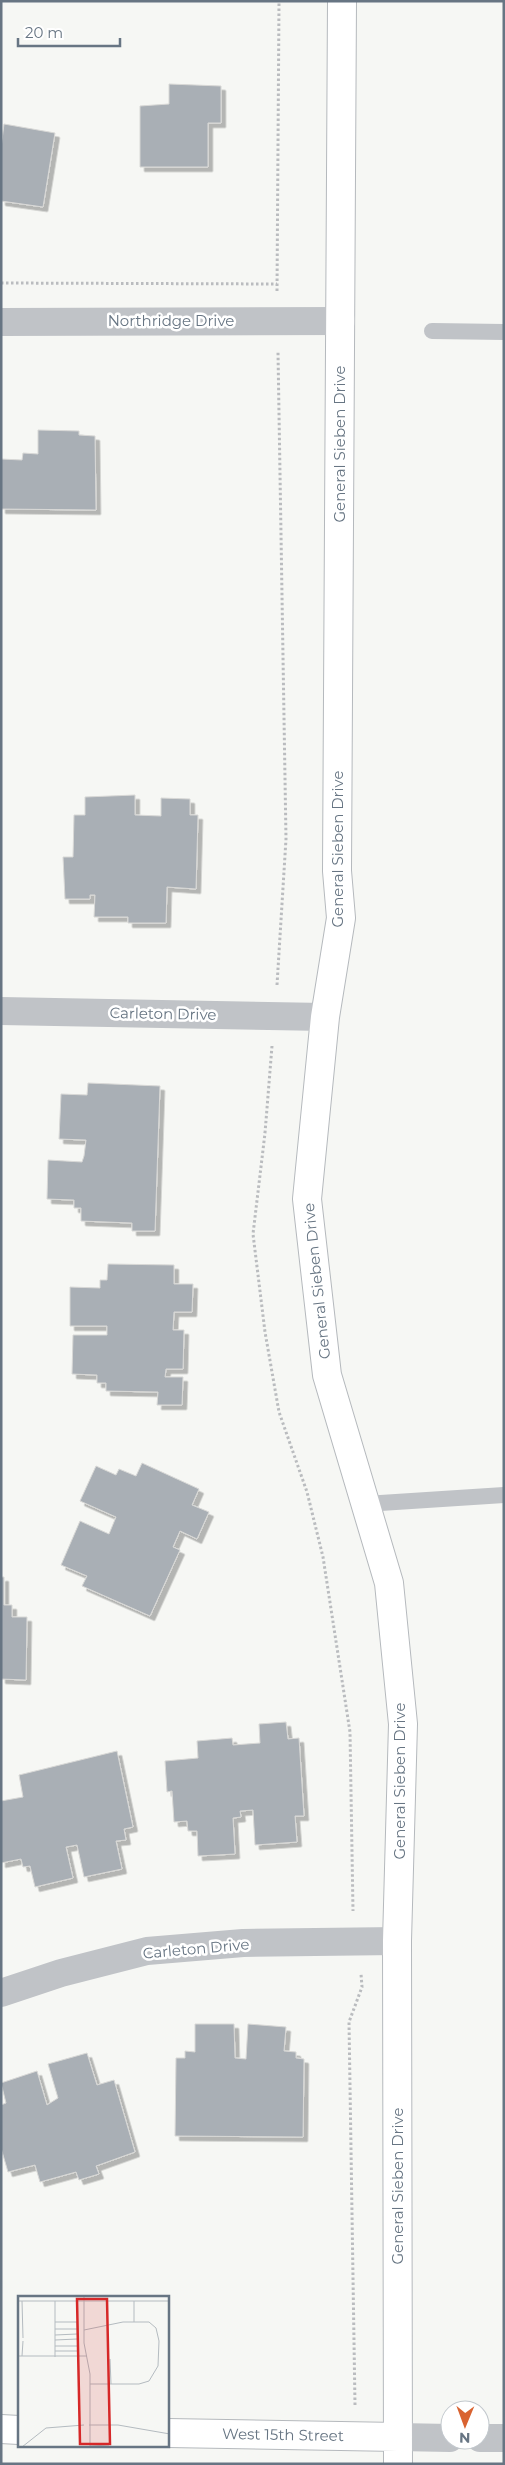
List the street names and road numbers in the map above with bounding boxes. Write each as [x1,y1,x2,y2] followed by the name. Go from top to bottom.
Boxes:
[108,311,234,330] street label: Northridge Drive
[330,366,349,523] street label: General Sieben Drive
[328,771,347,928] street label: General Sieben Drive
[109,1003,217,1024] street label: Carleton Drive
[299,1202,334,1360] street label: General Sieben Drive
[390,1703,409,1860] street label: General Sieben Drive
[142,1934,250,1963] street label: Carleton Drive
[388,2108,407,2265] street label: General Sieben Drive
[222,2424,344,2445] street label: West 15th Street

